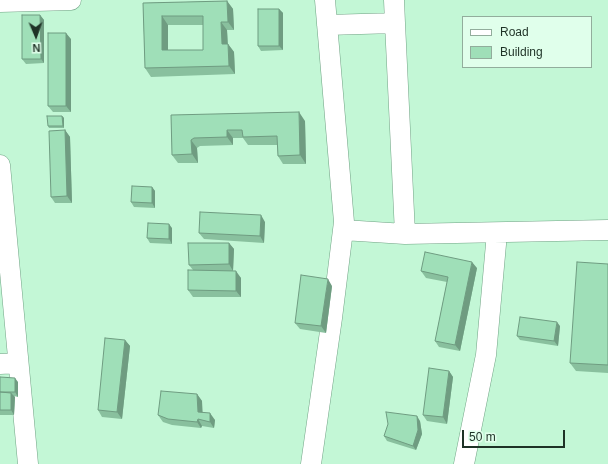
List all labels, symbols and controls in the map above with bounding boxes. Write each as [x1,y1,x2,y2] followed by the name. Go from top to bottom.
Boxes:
[16,16,56,56] north arrow
[462,16,592,68] legend
[500,25,529,39] text: Road
[32,42,41,54] text: N
[500,45,543,59] text: Building
[464,422,567,448] scale bar
[469,430,496,444] text: 50 m

